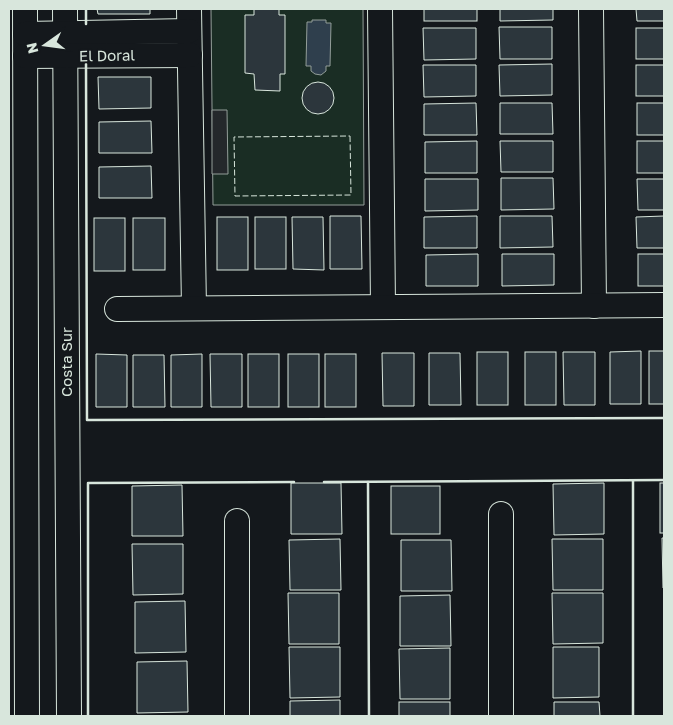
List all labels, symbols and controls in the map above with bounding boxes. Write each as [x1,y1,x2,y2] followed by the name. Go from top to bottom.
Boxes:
[20,20,70,70] north arrow
[22,41,41,55] text: N
[79,46,135,64] street label: El Doral
[57,327,75,397] street label: Costa Sur

